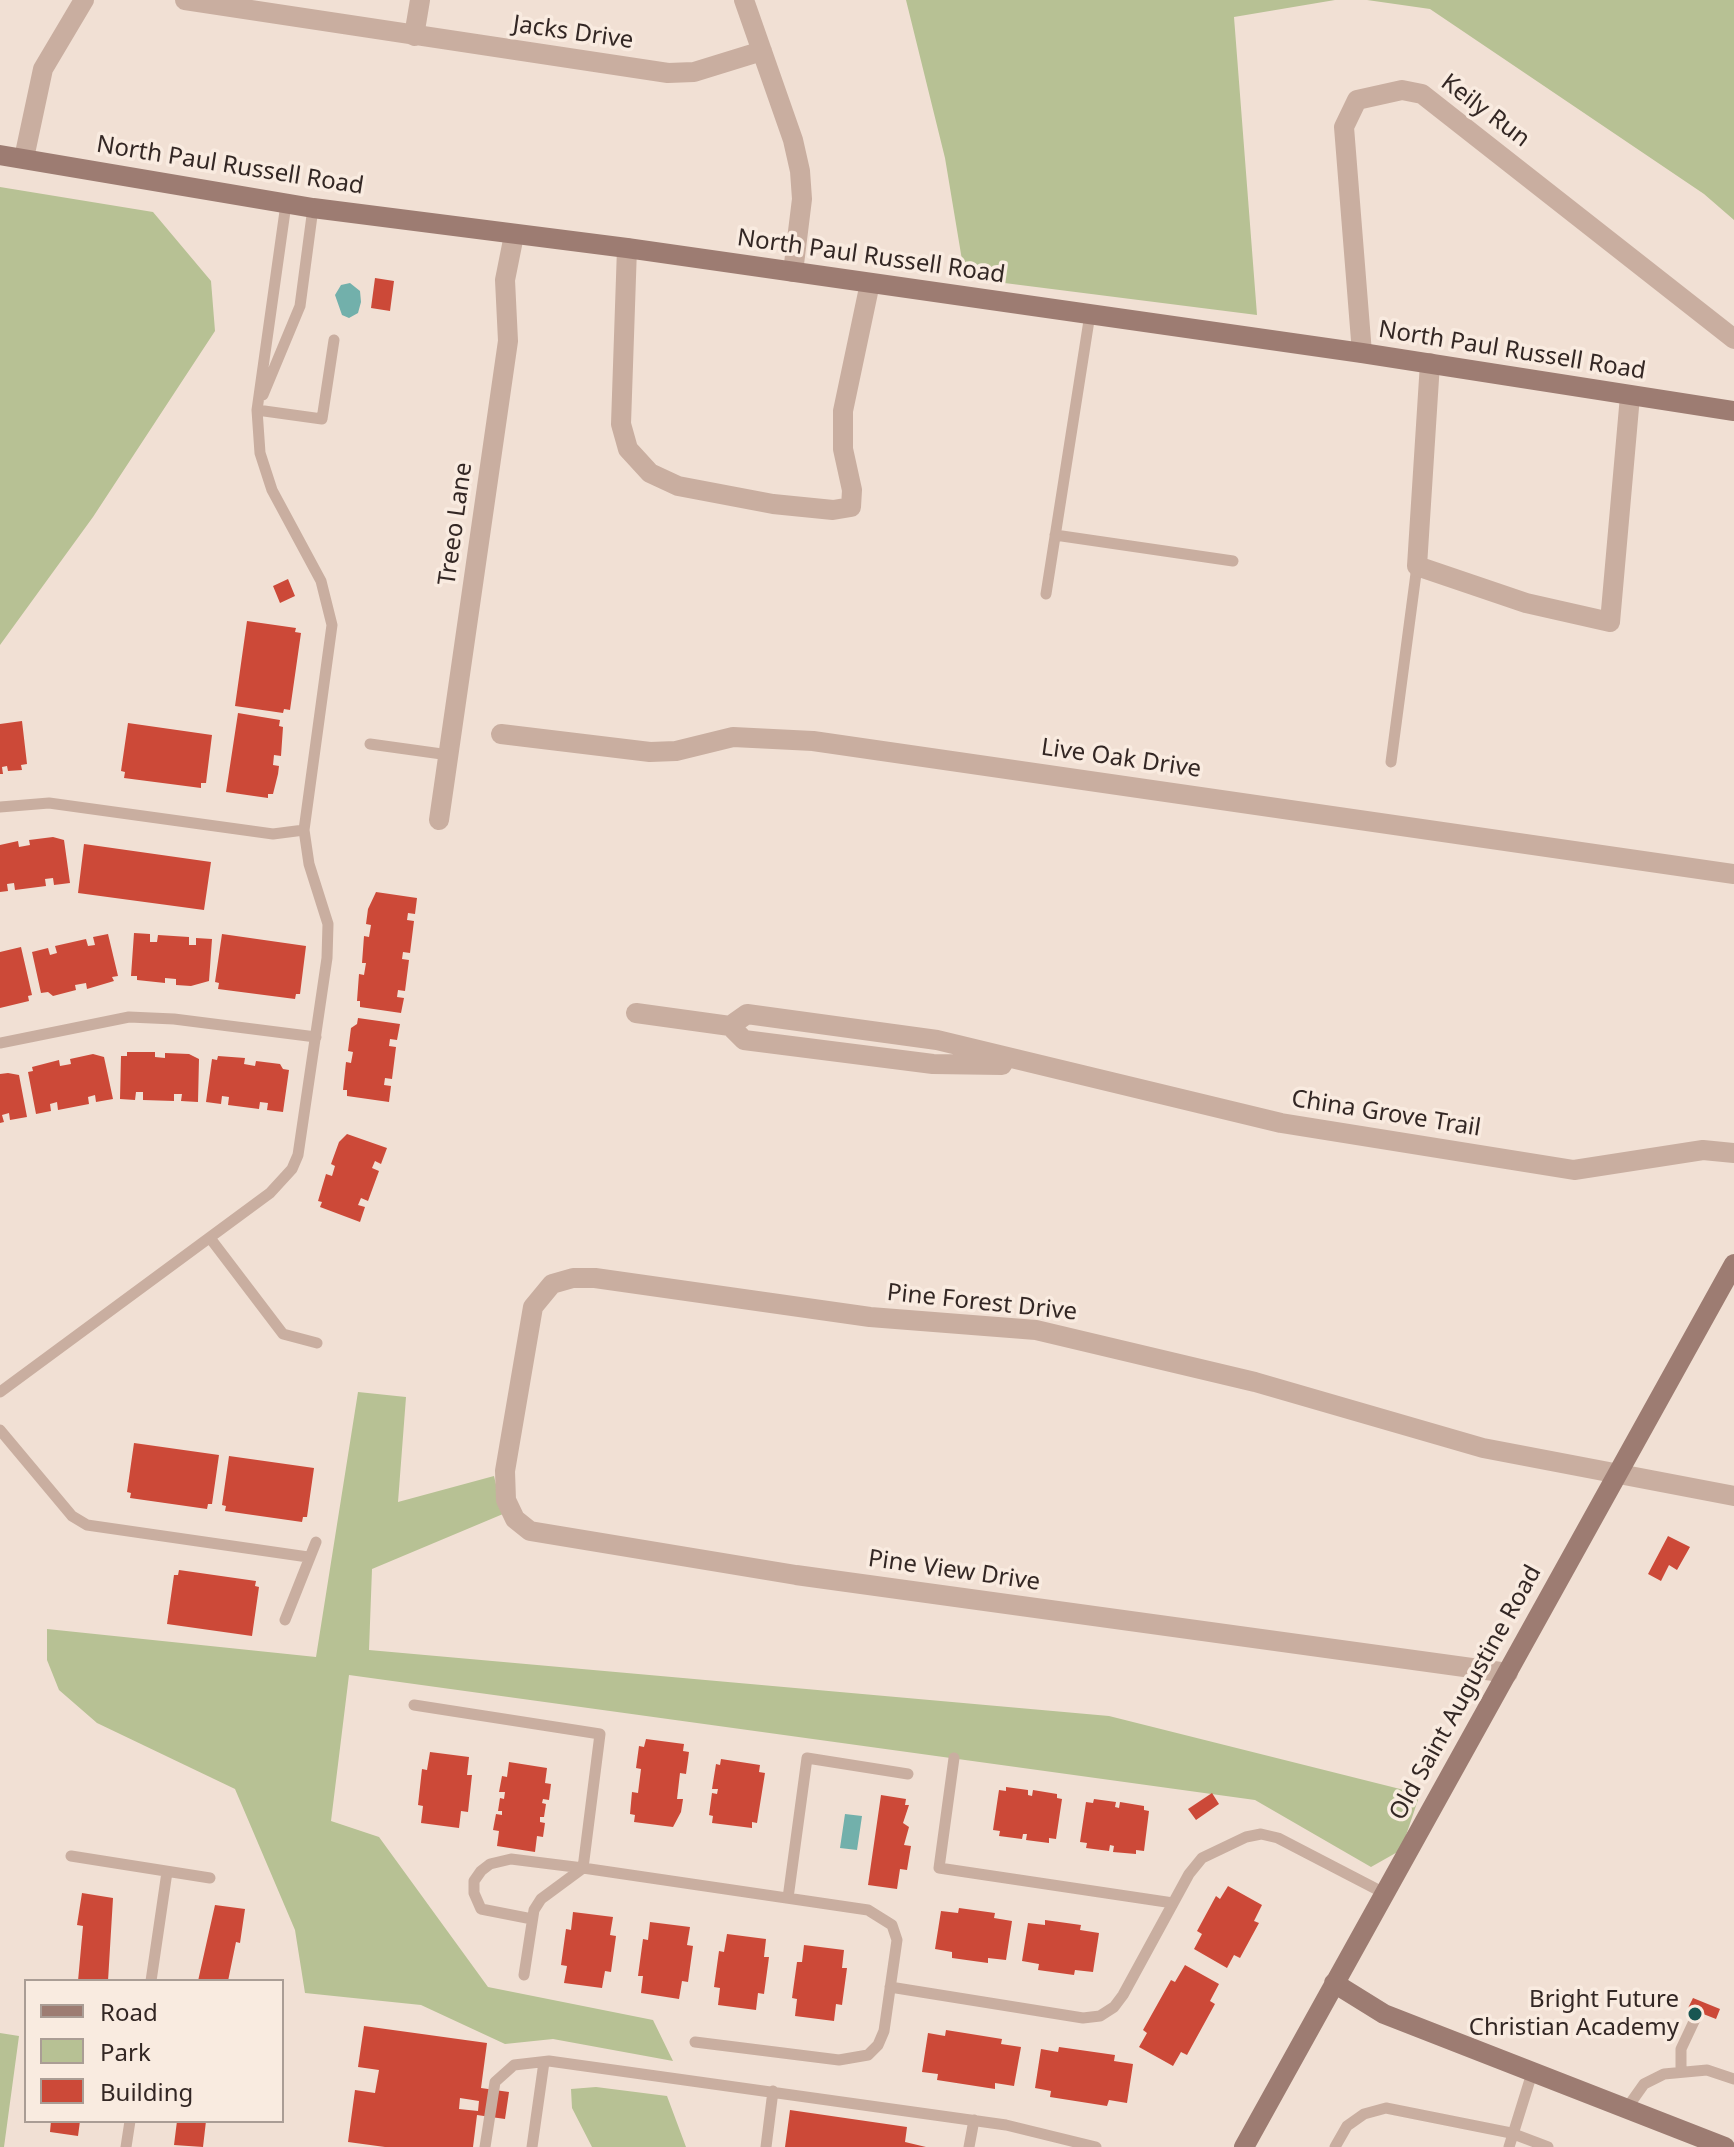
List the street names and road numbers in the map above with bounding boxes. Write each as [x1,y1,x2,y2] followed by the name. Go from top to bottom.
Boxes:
[511,10,635,56] street label: Jacks Drive
[1435,68,1535,154] street label: Keily Run
[94,131,366,201] street label: North Paul Russell Road
[735,224,1007,290] street label: North Paul Russell Road
[1376,316,1648,386] street label: North Paul Russell Road
[433,461,479,587] street label: Treeo Lane
[1039,734,1203,784] street label: Live Oak Drive
[1289,1085,1483,1143] street label: China Grove Trail
[886,1279,1078,1327] street label: Pine Forest Drive
[866,1545,1042,1597] street label: Pine View Drive
[1384,1561,1548,1825] street label: Old Saint Augustine Road

